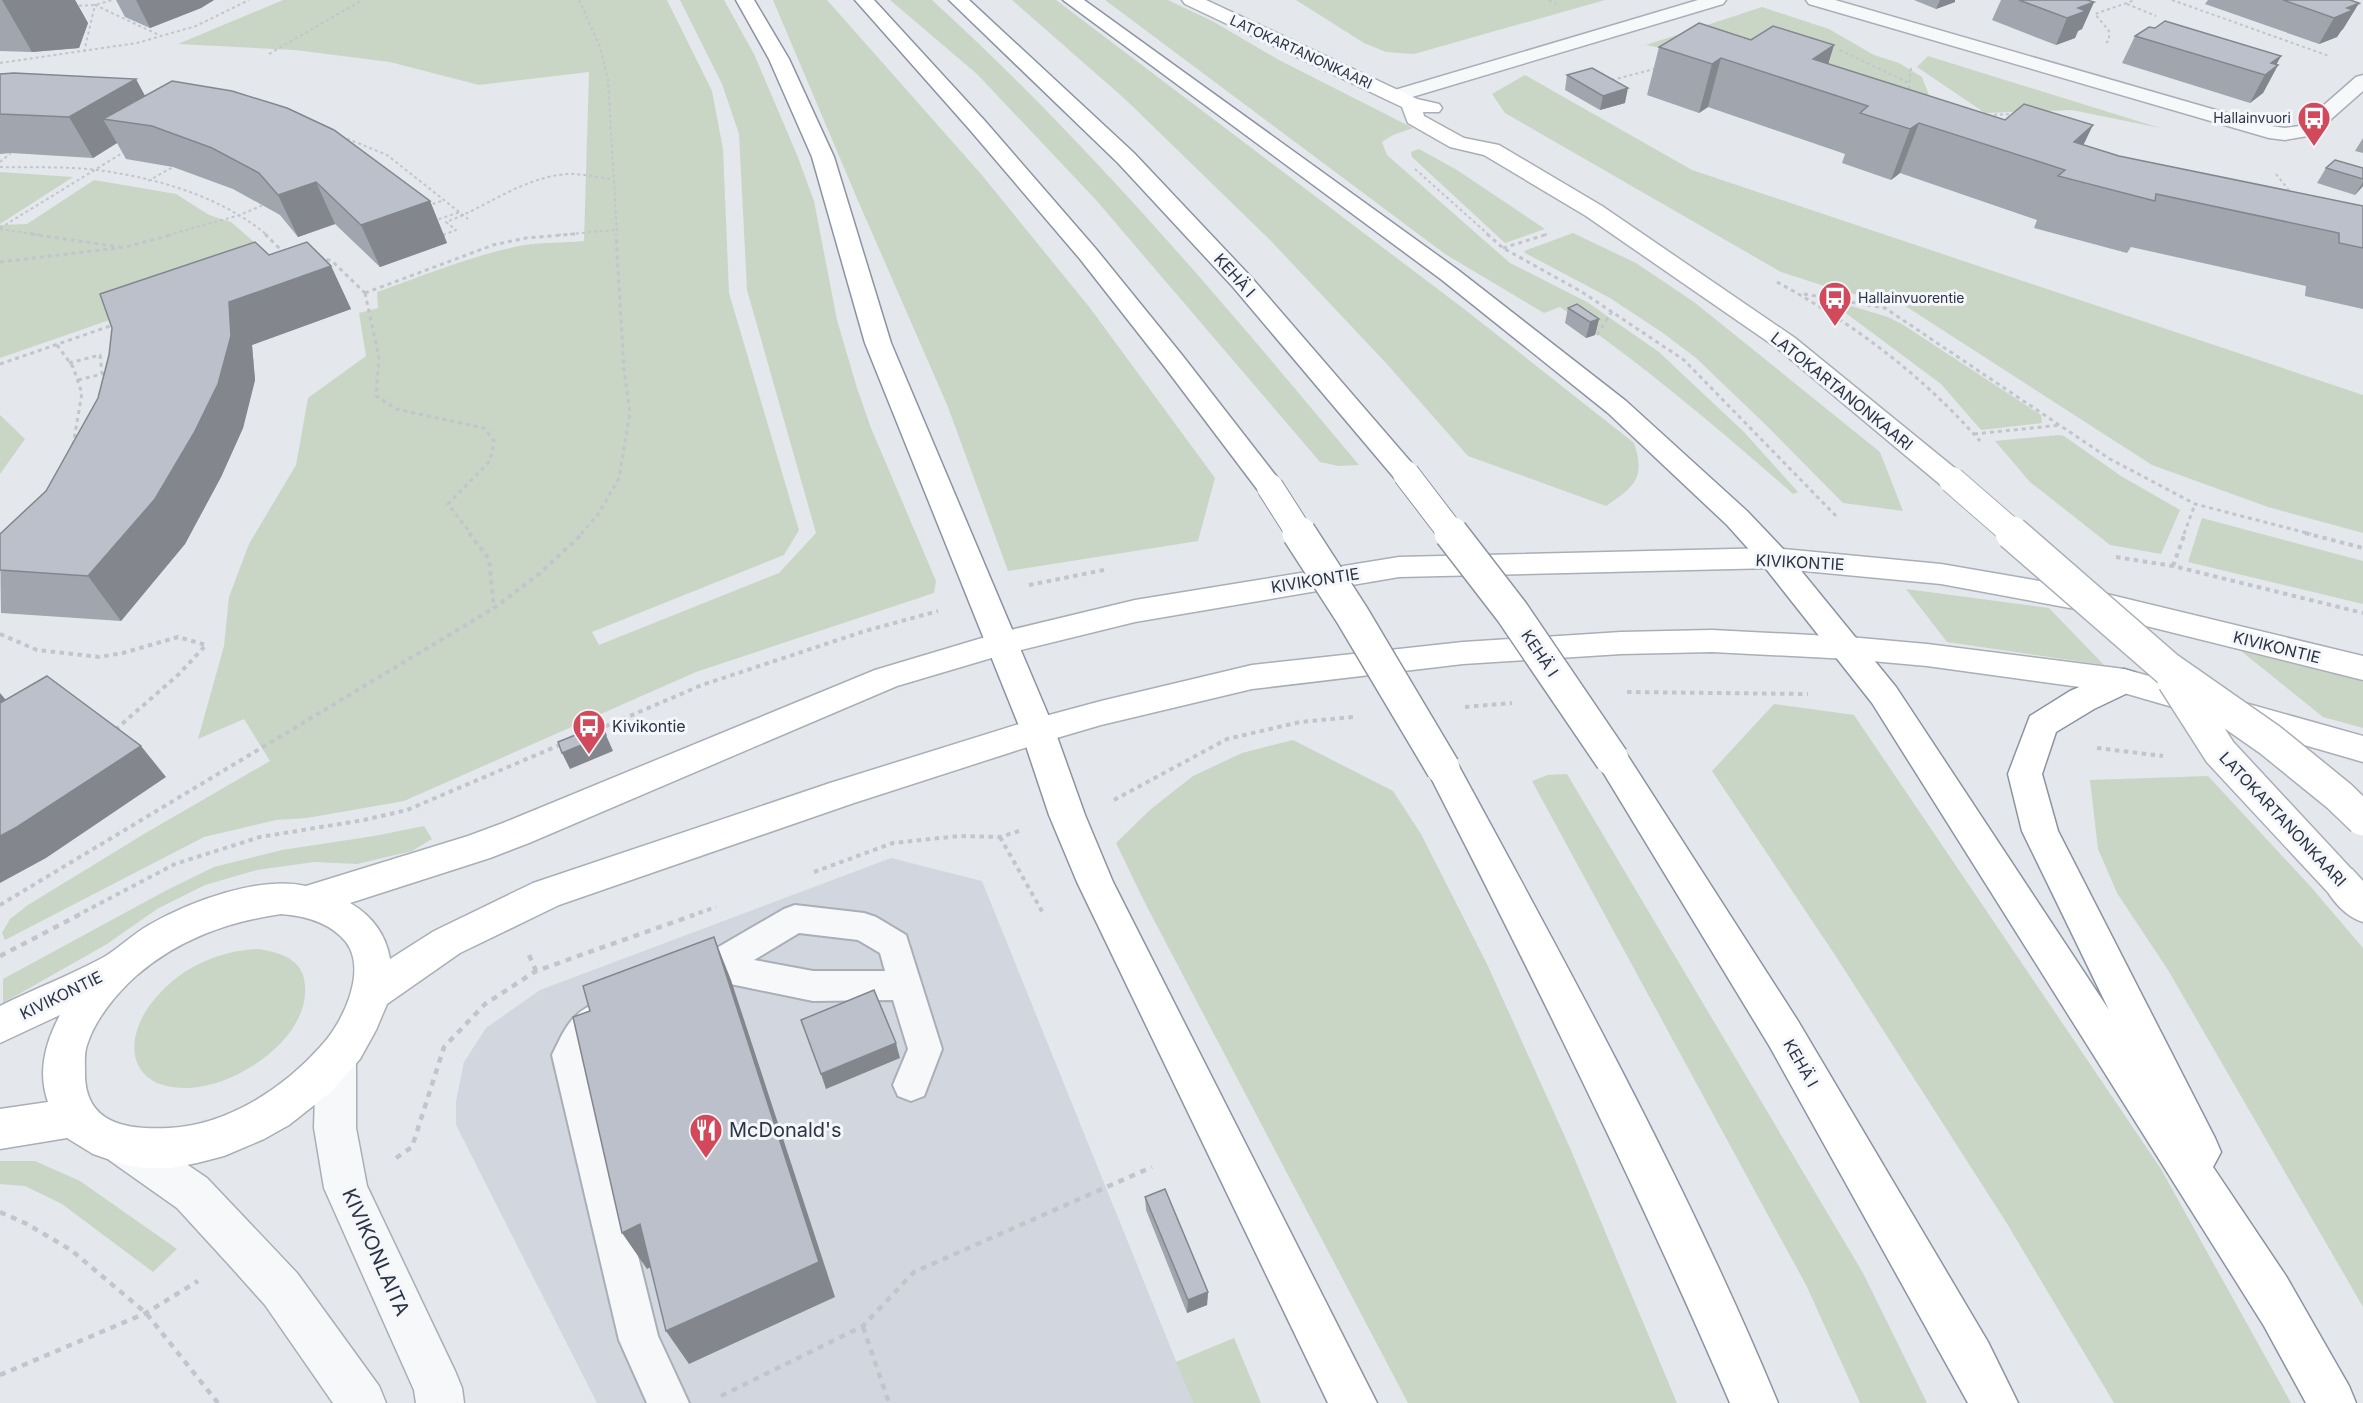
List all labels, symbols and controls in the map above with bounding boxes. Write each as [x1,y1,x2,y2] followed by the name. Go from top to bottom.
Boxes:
[1227,11,1375,92] street label: LATOKARTANONKAARI
[2296,100,2332,147] bus stop icon: Hallainvuori
[2213,109,2291,126] place label: Hallainvuori
[1210,249,1260,301] street label: KEHÄ I
[1817,280,1853,327] bus stop icon: Hallainvuorentie
[1858,289,1965,306] place label: Hallainvuorentie
[1767,328,1917,454] street label: LATOKARTANONKAARI
[1755,550,1845,574] street label: KIVIKONTIE
[1269,563,1361,597] street label: KIVIKONTIE
[1517,626,1563,680] street label: KEHÄ I
[2231,627,2323,667] street label: KIVIKONTIE
[571,708,607,755] bus stop icon: Kivikontie
[612,716,686,736] place label: Kivikontie
[2215,747,2351,891] street label: LATOKARTANONKAARI
[17,966,105,1024] street label: KIVIKONTIE
[1779,1035,1823,1091] street label: KEHÄ I
[688,1112,724,1159] restaurant icon: McDonald's
[729,1118,842,1142] place label: McDonald's
[337,1185,415,1319] street label: KIVIKONLAITA

